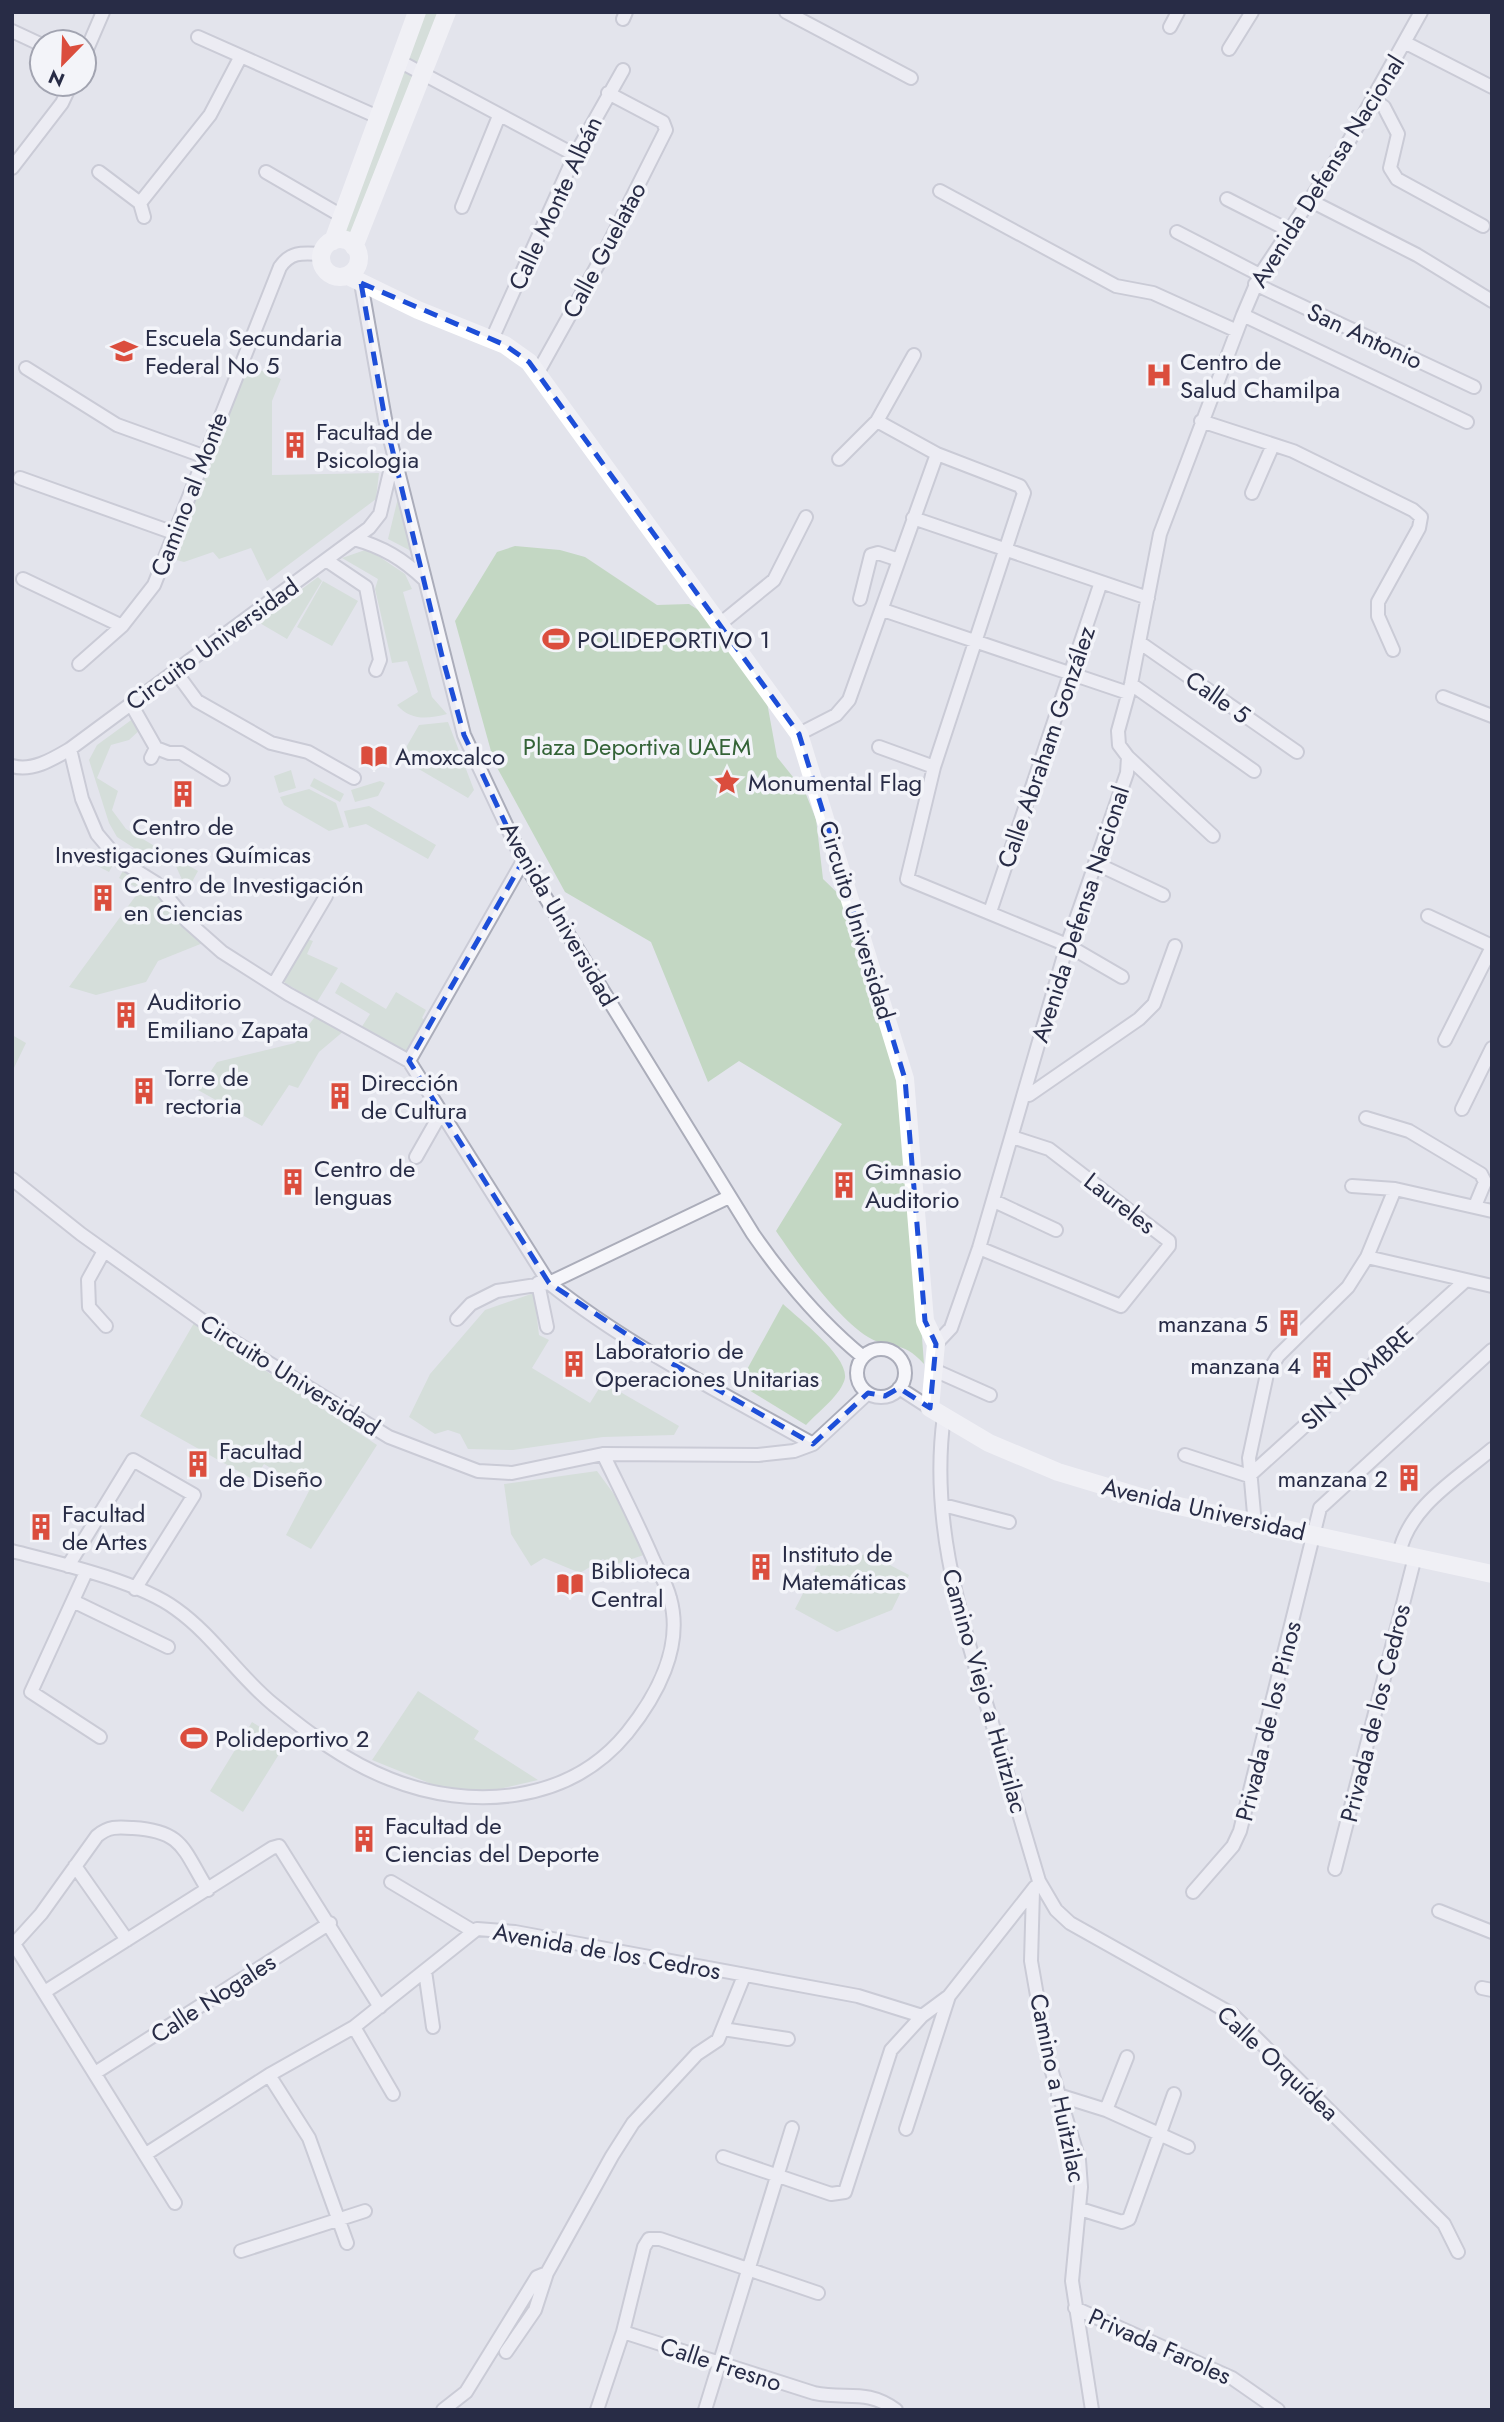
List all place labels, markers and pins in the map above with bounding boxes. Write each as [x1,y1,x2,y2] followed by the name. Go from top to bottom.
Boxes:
[145,320,342,383] place label: Escuela Secundaria Federal No 5
[109,336,139,366] school or university icon: Escuela Secundaria Federal No 5
[1180,344,1340,407] place label: Centro de Salud Chamilpa
[1144,360,1174,390] hospital icon: Centro de Salud Chamilpa
[316,414,433,477] place label: Facultad de Psicologia
[280,430,310,460] building icon: Facultad de Psicologia
[577,622,770,657] place label: POLIDEPORTIVO 1
[541,624,571,654] sports icon: POLIDEPORTIVO 1
[395,739,505,774] place label: Amoxcalco
[359,741,389,771] library icon: Amoxcalco
[748,765,922,800] place label: Monumental Flag
[712,767,742,797] place icon: Monumental Flag
[168,779,198,809] building icon: Centro de Investigaciones Químicas
[55,809,311,872] place label: Centro de Investigaciones Químicas
[124,867,364,930] place label: Centro de Investigación en Ciencias
[88,883,118,913] building icon: Centro de Investigación en Ciencias
[147,984,309,1047] place label: Auditorio Emiliano Zapata
[111,1000,141,1030] building icon: Auditorio Emiliano Zapata
[165,1060,249,1123] place label: Torre de rectoria
[361,1065,467,1128] place label: Dirección de Cultura
[129,1076,159,1106] building icon: Torre de rectoria
[325,1081,355,1111] building icon: Dirección de Cultura
[314,1151,415,1214] place label: Centro de lenguas
[865,1154,962,1217] place label: Gimnasio Auditorio
[278,1167,308,1197] building icon: Centro de lenguas
[829,1170,859,1200] building icon: Gimnasio Auditorio
[1158,1306,1268,1341] place label: manzana 5
[1274,1308,1304,1338] building icon: manzana 5
[595,1333,819,1396] place label: Laboratorio de Operaciones Unitarias
[1190,1348,1301,1383] place label: manzana 4
[559,1349,589,1379] building icon: Laboratorio de Operaciones Unitarias
[1307,1350,1337,1380] building icon: manzana 4
[219,1433,323,1496] place label: Facultad de Diseño
[183,1449,213,1479] building icon: Facultad de Diseño
[1278,1461,1388,1496] place label: manzana 2
[1394,1463,1424,1493] building icon: manzana 2
[62,1496,147,1559] place label: Facultad de Artes
[26,1512,56,1542] building icon: Facultad de Artes
[782,1536,906,1599] place label: Instituto de Matemáticas
[746,1552,776,1582] building icon: Instituto de Matemáticas
[591,1553,690,1616] place label: Biblioteca Central
[555,1569,585,1599] library icon: Biblioteca Central
[215,1721,370,1756] place label: Polideportivo 2
[179,1723,209,1753] sports icon: Polideportivo 2
[385,1808,599,1871] place label: Facultad de Ciencias del Deporte
[349,1824,379,1854] building icon: Facultad de Ciencias del Deporte

